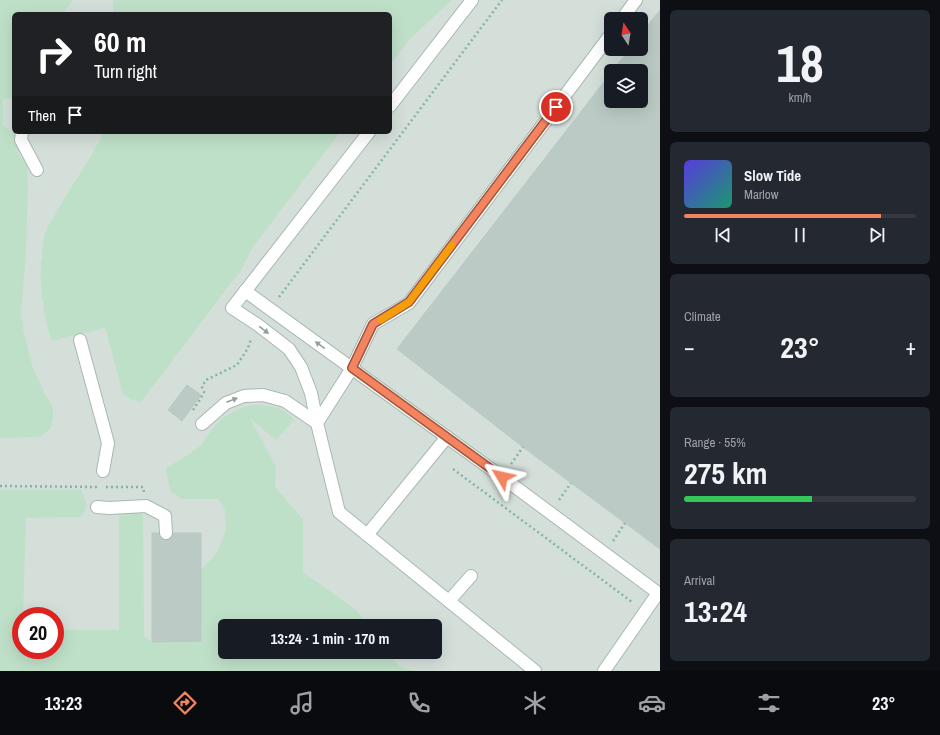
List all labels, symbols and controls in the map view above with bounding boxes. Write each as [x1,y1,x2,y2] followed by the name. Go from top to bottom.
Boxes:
[604,12,648,56] north arrow
[604,12,648,108] map controls
[94,23,146,61] text: 60 m
[28,28,80,80] icon: right
[776,28,824,98] text: 18
[94,59,157,84] text: Turn right
[604,64,648,108] button: layers
[788,89,812,106] text: km/h
[539,90,573,124] pin
[545,96,567,118] icon: arrive
[64,104,86,126] icon: arrive
[28,105,56,126] text: Then
[744,165,801,186] text: Slow Tide
[744,186,778,203] text: Marlow
[712,224,734,246] icon: previous
[789,224,811,246] icon: pause
[866,224,888,246] icon: next
[684,308,721,325] text: Climate
[259,326,270,334] one-way arrow
[780,327,820,367] text: 23°
[684,332,695,362] text: −
[905,332,916,362] text: +
[315,341,325,349] one-way arrow
[226,397,238,403] one-way arrow
[684,434,746,451] text: Range · 55%
[684,453,767,493] text: 275 km
[481,456,523,498] position arrow
[684,572,715,589] text: Arrival
[684,591,747,631] text: 13:24
[12,607,64,659] speed limit sign: 20
[271,628,389,649] text: 13:24 · 1 min · 170 m
[171,689,199,717] icon: directions
[288,689,316,717] icon: music
[405,689,433,717] icon: phone
[521,689,549,717] icon: climate
[638,689,666,717] icon: car
[755,689,783,717] icon: filters
[44,691,82,716] text: 13:23
[872,691,896,716] text: 23°

